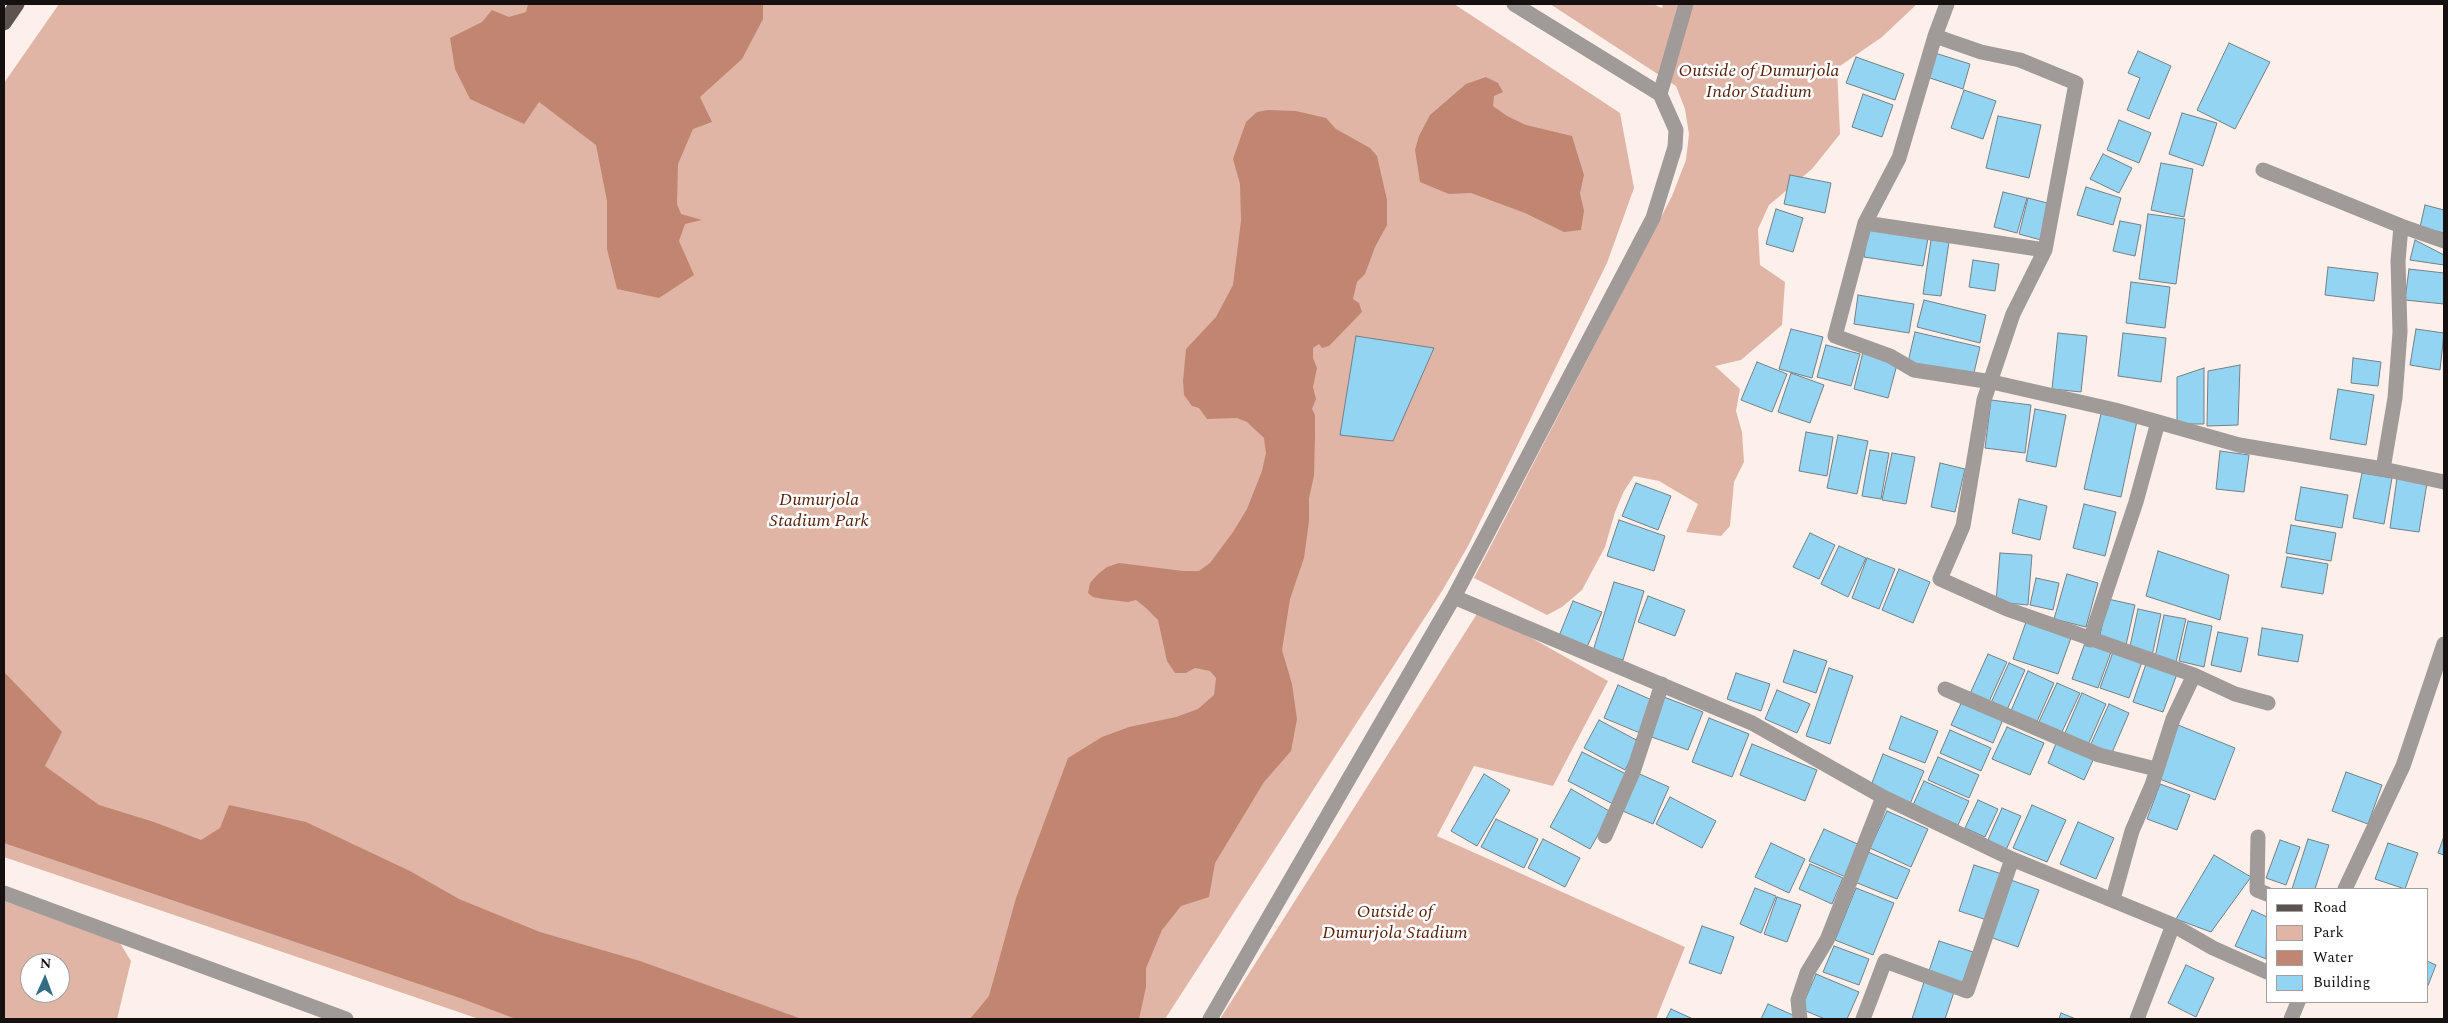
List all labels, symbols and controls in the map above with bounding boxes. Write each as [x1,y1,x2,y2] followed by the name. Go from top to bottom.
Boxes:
[1679,61,1839,104] park label: Outside of Dumurjola Indor Stadium
[769,490,869,532] park label: Dumurjola Stadium Park
[2266,888,2428,1003] legend
[2313,896,2347,919] text: Road
[1322,902,1468,944] park label: Outside of Dumurjola Stadium
[2313,921,2344,944] text: Park
[2313,946,2353,969] text: Water
[20,953,70,1003] north arrow
[39,953,52,974] text: N
[2313,971,2370,994] text: Building

